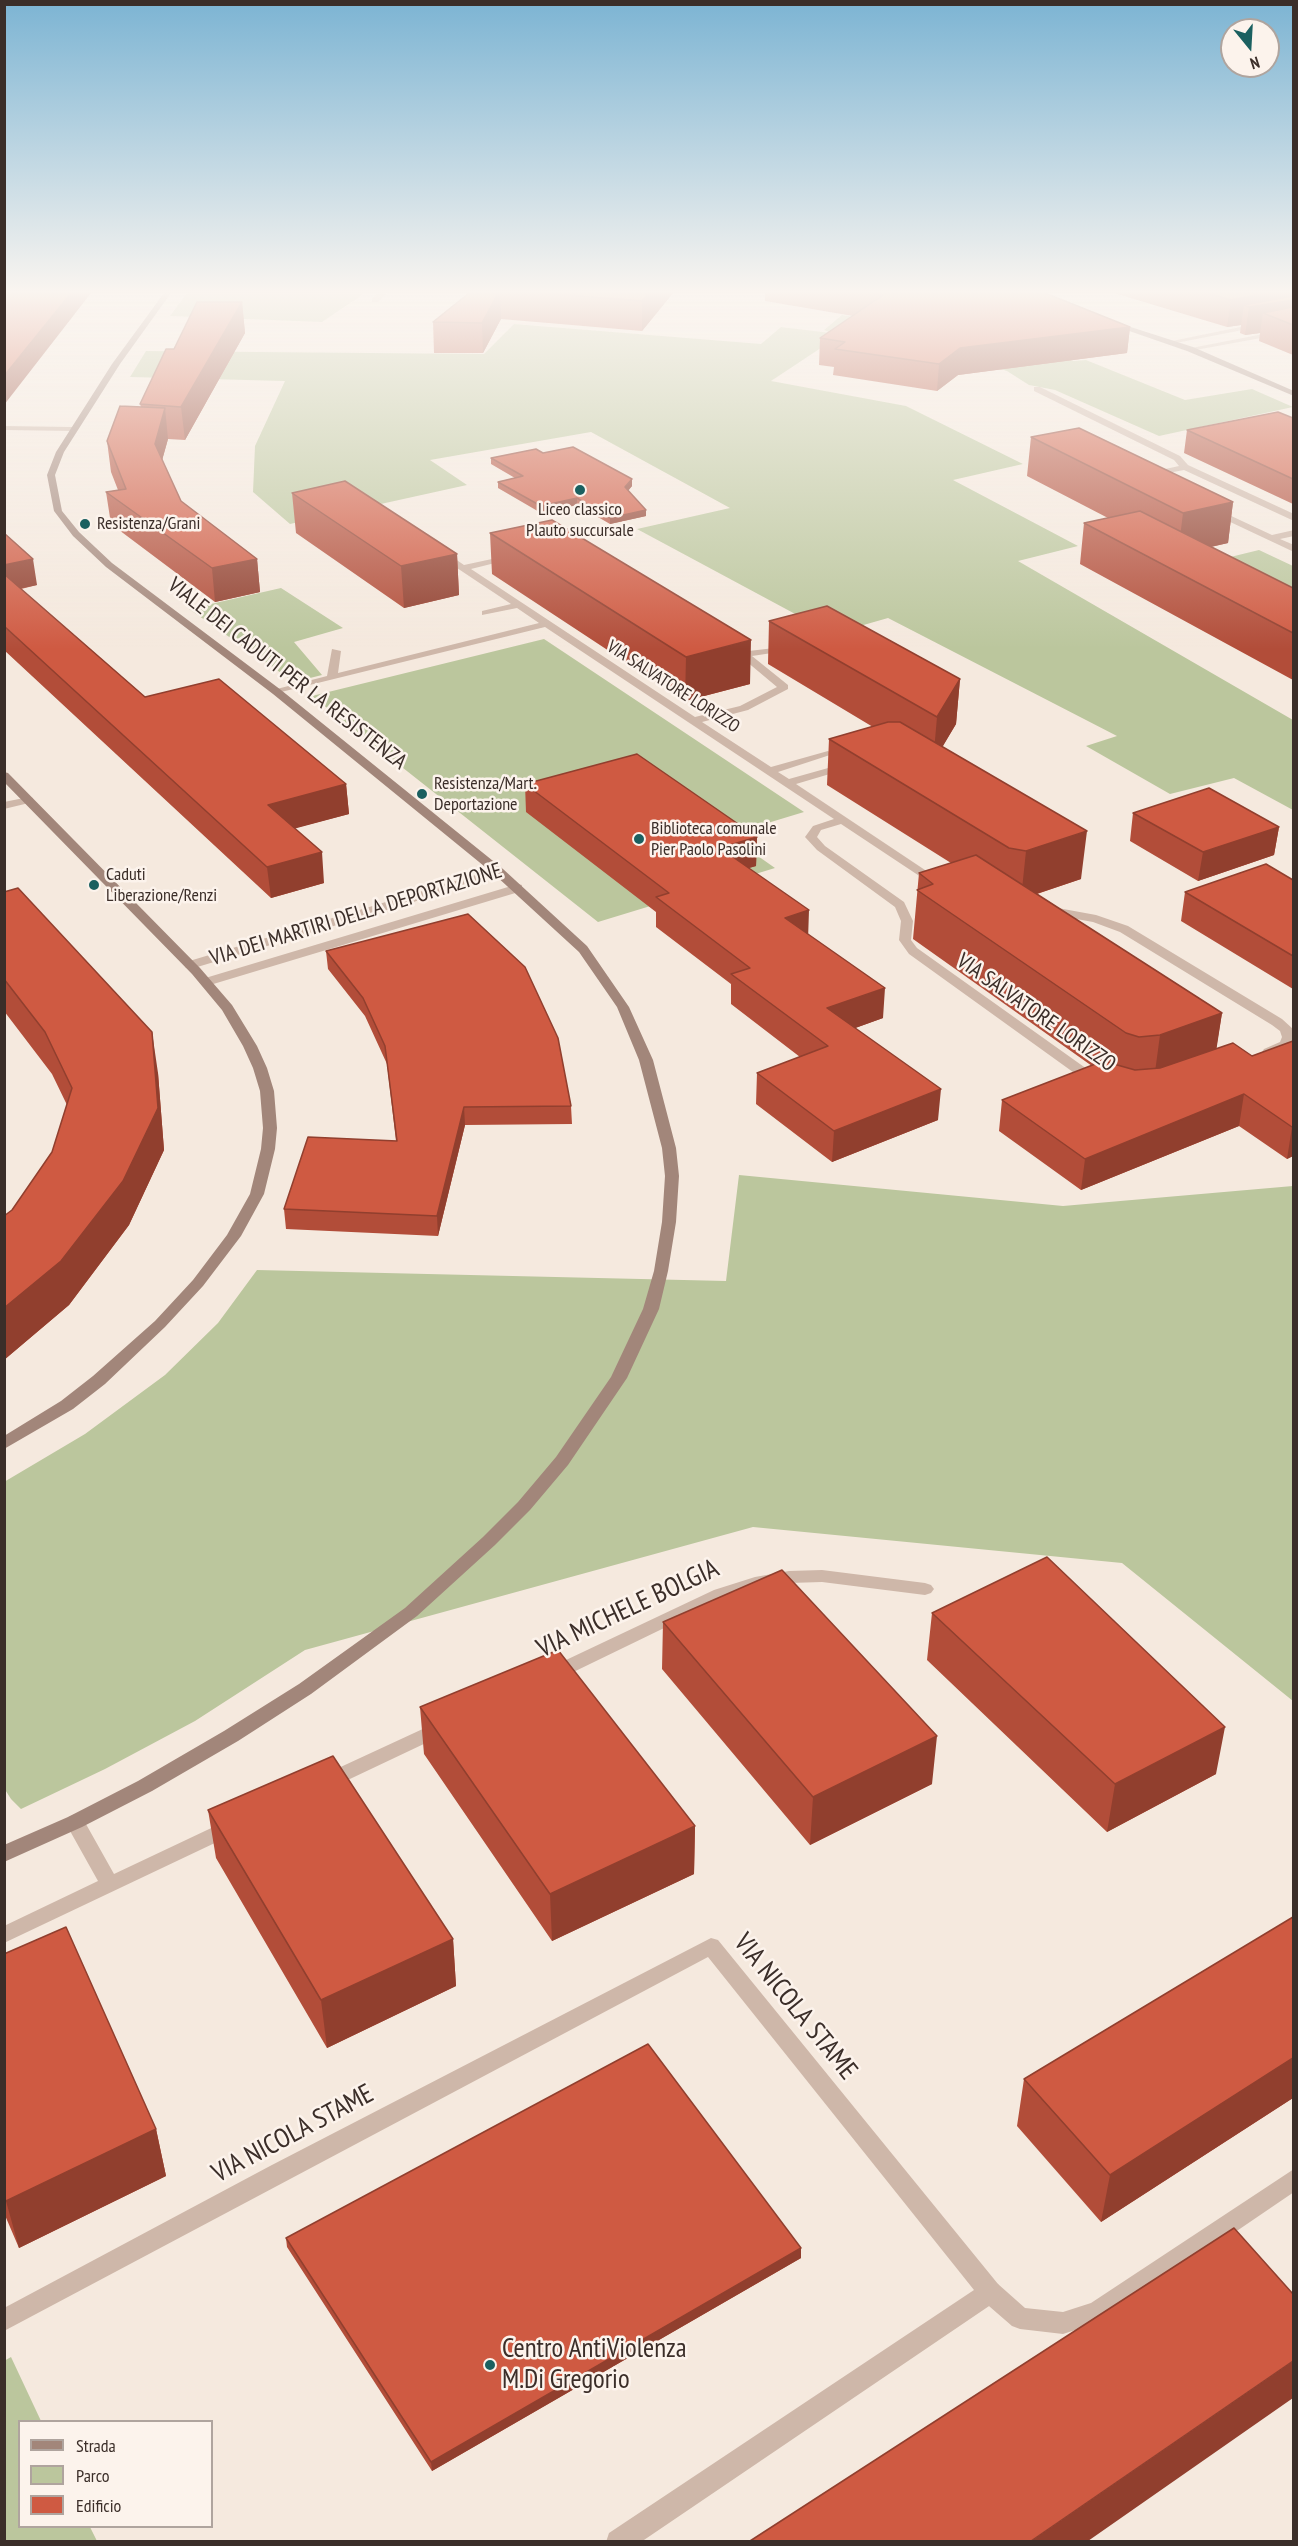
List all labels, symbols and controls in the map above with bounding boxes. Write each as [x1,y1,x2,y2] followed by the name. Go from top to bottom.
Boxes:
[1220,18,1280,78] north arrow
[1248,52,1262,74] text: N
[573,483,587,497] marker: Liceo classico Plauto succursale
[526,499,634,542] place label: Liceo classico Plauto succursale
[97,513,200,535] place label: Resistenza/Grani
[78,517,92,531] marker: Resistenza/Grani
[162,572,412,776] street label: VIALE DEI CADUTI PER LA RESISTENZA
[603,636,743,738] street label: VIA SALVATORE LORIZZO
[434,773,537,816] place label: Resistenza/Mart. Deportazione
[415,787,429,801] marker: Resistenza/Mart. Deportazione
[651,818,777,860] place label: Biblioteca comunale Pier Paolo Pasolini
[632,832,646,846] marker: Biblioteca comunale Pier Paolo Pasolini
[207,858,505,972] street label: VIA DEI MARTIRI DELLA DEPORTAZIONE
[106,864,217,906] place label: Caduti Liberazione/Renzi
[87,878,101,892] marker: Caduti Liberazione/Renzi
[951,948,1121,1078] street label: VIA SALVATORE LORIZZO
[532,1553,724,1665] street label: VIA MICHELE BOLGIA
[726,1928,864,2086] street label: VIA NICOLA STAME
[207,2078,379,2190] street label: VIA NICOLA STAME
[502,2333,687,2396] place label: Centro AntiViolenza M.Di Gregorio
[483,2358,497,2372] marker: Centro AntiViolenza M.Di Gregorio
[18,2420,213,2528] legend
[76,2434,116,2457] text: Strada
[76,2464,110,2487] text: Parco
[76,2494,121,2517] text: Edificio

